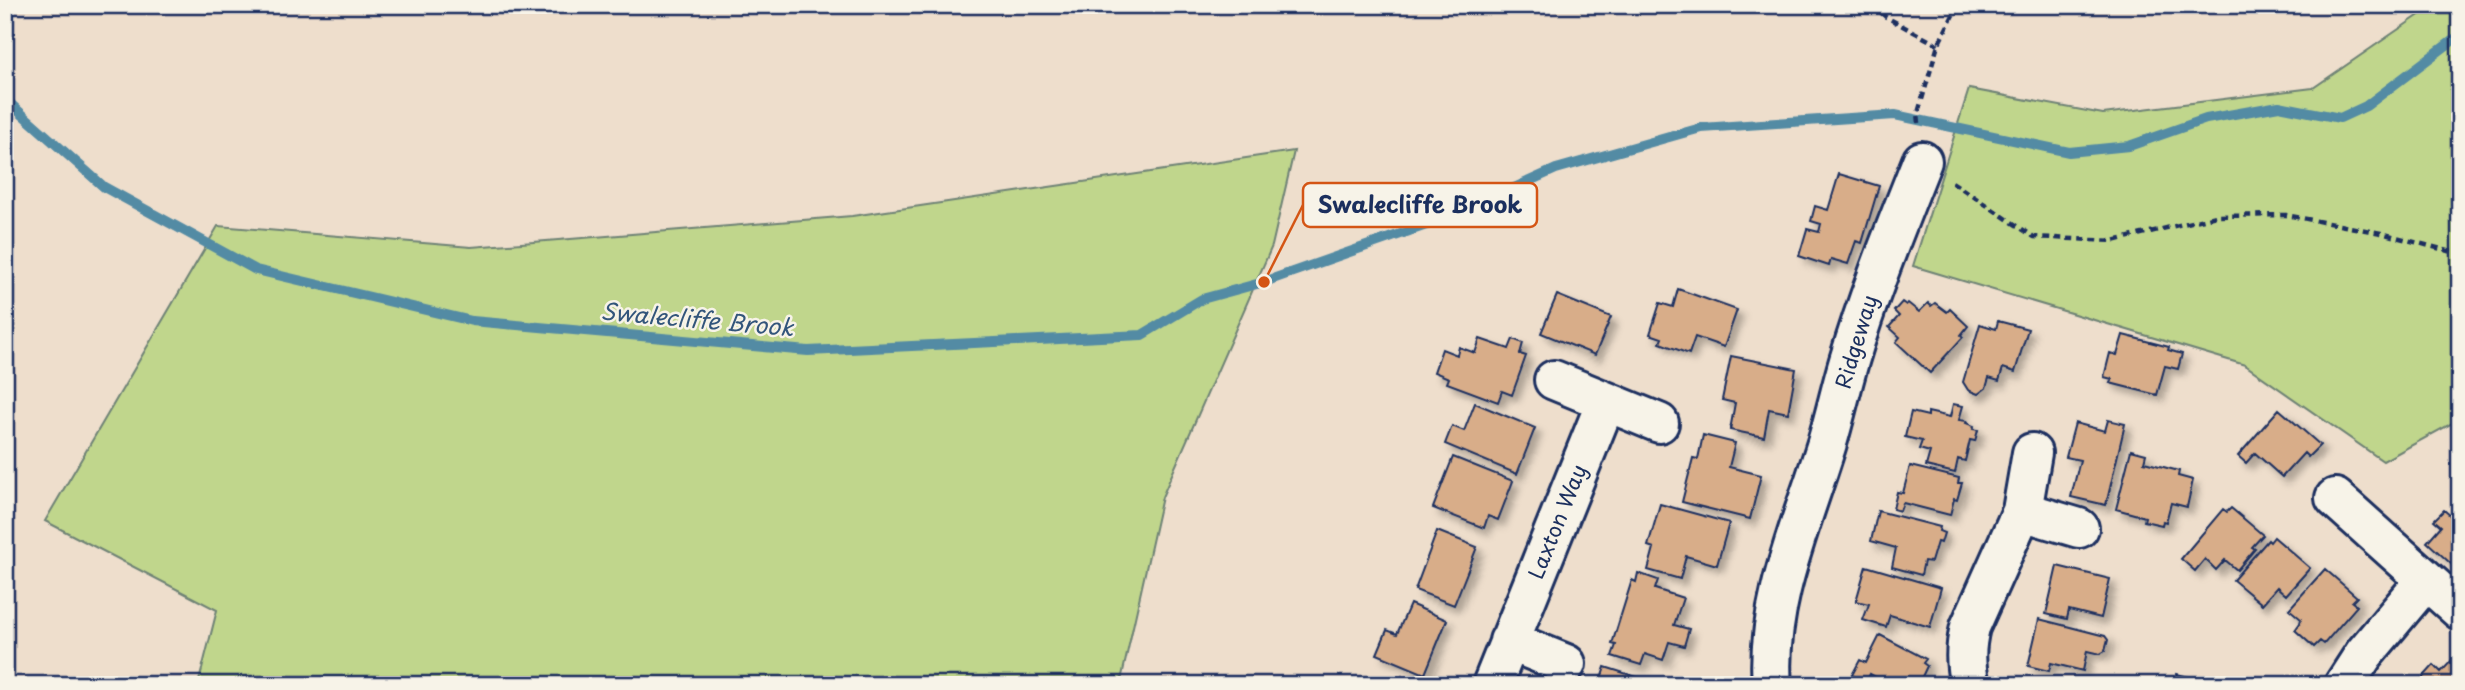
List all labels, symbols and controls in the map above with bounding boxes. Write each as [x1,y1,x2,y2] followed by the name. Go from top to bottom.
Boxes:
[1303,183,1537,227] callout: Swalecliffe Brook
[1318,186,1522,221] text: Swalecliffe Brook
[1826,291,1884,392] street label: Ridgeway
[599,293,796,344] water label: Swalecliffe Brook
[1519,459,1594,583] street label: Laxton Way

